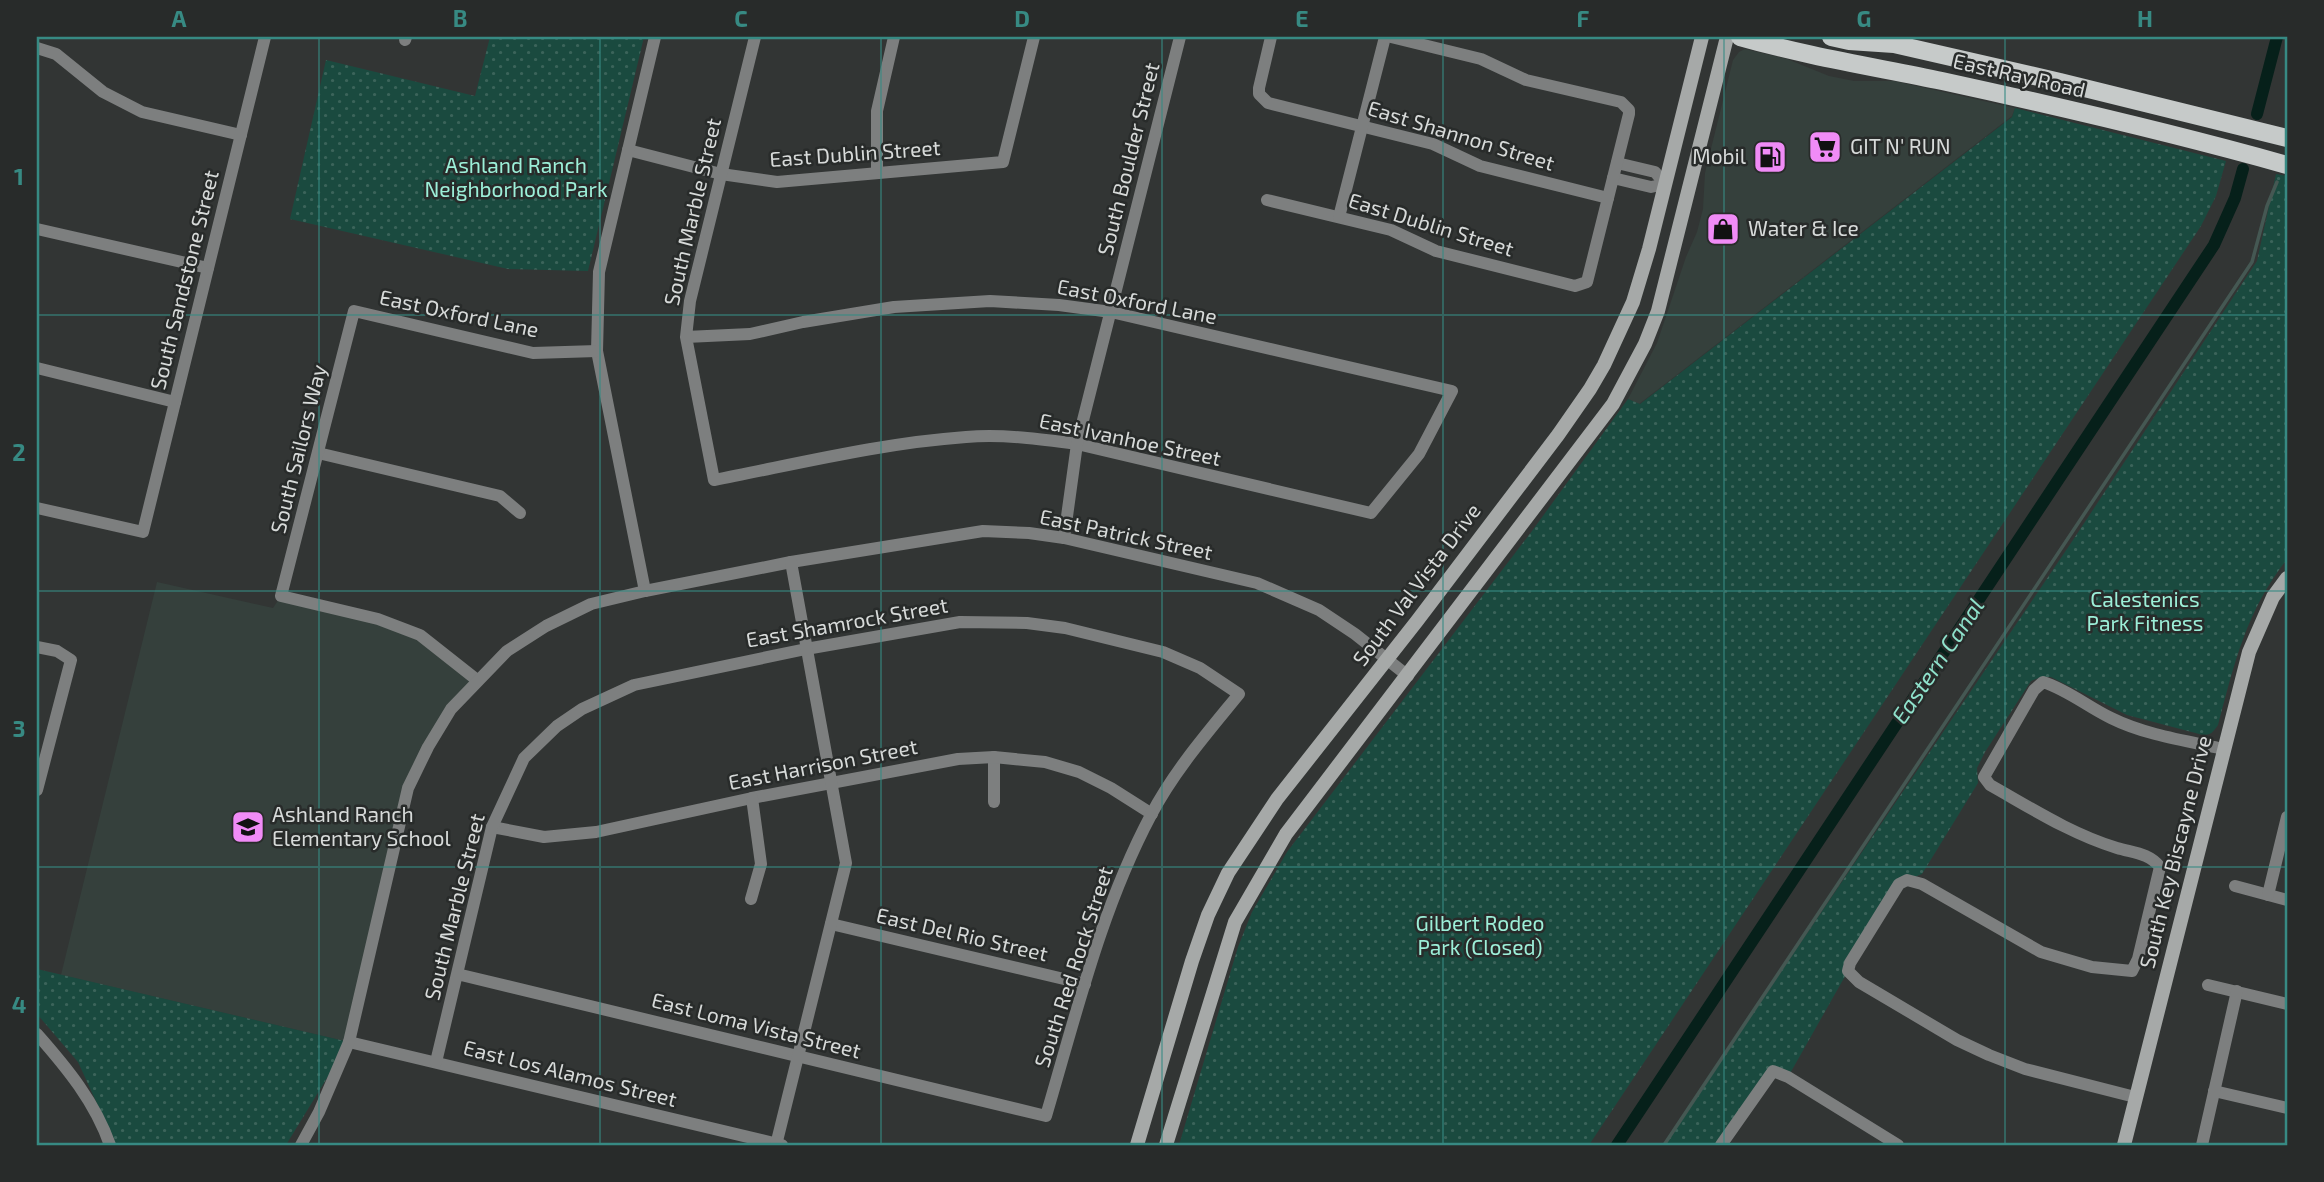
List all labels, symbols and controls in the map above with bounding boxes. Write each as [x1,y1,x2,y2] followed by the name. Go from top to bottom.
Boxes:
[171,4,187,32] text: A
[453,4,467,32] text: B
[734,4,748,32] text: C
[1014,4,1030,32] text: D
[1295,4,1309,32] text: E
[1577,4,1590,32] text: F
[1857,4,1871,32] text: G
[2137,4,2153,32] text: H
[1951,47,2088,102] street label: East Ray Road
[1091,60,1164,258] street label: South Boulder Street
[1365,94,1558,175] street label: East Shannon Street
[658,116,725,308] street label: South Marble Street
[1806,128,1844,166] supermarket icon: GIT N' RUN
[1850,133,1950,158] place label: GIT N' RUN
[769,134,941,171] street label: East Dublin Street
[1751,138,1789,176] fuel station icon: Mobil
[1692,143,1747,168] place label: Mobil
[424,152,608,201] park label: Ashland Ranch Neighborhood Park
[14,162,24,190] text: 1
[144,167,223,392] street label: South Sandstone Street
[1346,187,1517,261] street label: East Dublin Street
[1704,210,1742,248] shop icon: Water & Ice
[1748,215,1859,240] place label: Water & Ice
[1055,273,1219,328] street label: East Oxford Lane
[377,283,541,342] street label: East Oxford Lane
[264,362,331,536] street label: South Sailors Way
[1037,407,1224,470] street label: East Ivanhoe Street
[12,438,26,466] text: 2
[1347,498,1485,670] street label: South Val Vista Drive
[1038,503,1215,564] street label: East Patrick Street
[2087,586,2203,635] park label: Calestenics Park Fitness
[744,591,950,652] street label: East Shamrock Street
[1885,592,1989,729] water label: Eastern Canal
[12,714,26,742] text: 3
[726,733,919,794] street label: East Harrison Street
[2133,733,2216,971] street label: South Key Biscayne Drive
[272,801,452,850] place label: Ashland Ranch Elementary School
[229,808,267,846] school or university icon: Ashland Ranch Elementary School
[418,811,489,1003] street label: South Marble Street
[1028,863,1117,1070] street label: South Red Rock Street
[874,902,1051,965] street label: East Del Rio Street
[1415,910,1545,959] park label: Gilbert Rodeo Park (Closed)
[649,986,864,1063] street label: East Loma Vista Street
[12,990,26,1018] text: 4
[461,1034,680,1111] street label: East Los Alamos Street

